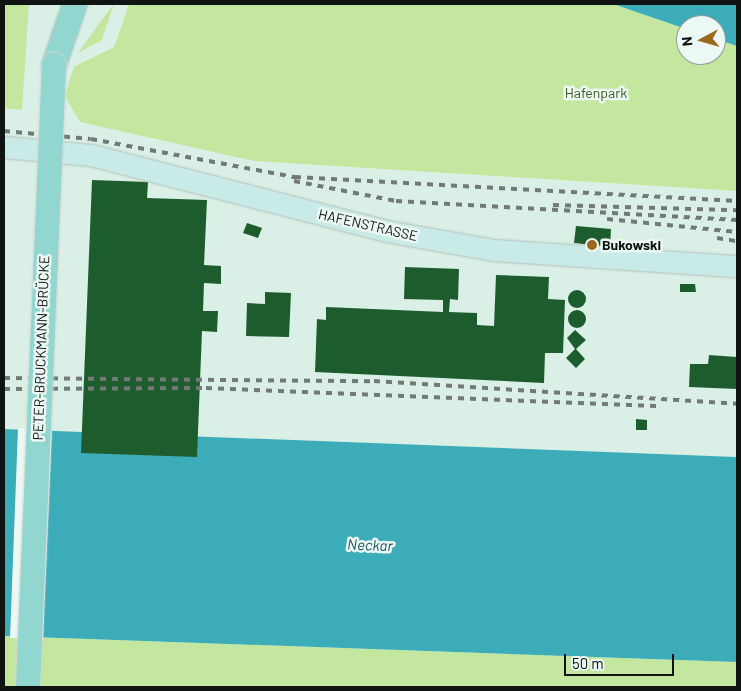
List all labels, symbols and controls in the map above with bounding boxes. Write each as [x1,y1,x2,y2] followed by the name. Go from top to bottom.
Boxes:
[676,15,726,65] north arrow
[678,36,696,47] text: N
[565,85,627,101] park label: Hafenpark
[317,205,419,245] street label: HAFENSTRASSE
[602,237,661,253] place label: Bukowski
[586,239,598,251] marker: Bukowski
[29,255,53,441] street label: PETER-BRUCKMANN-BRÜCKE
[347,535,393,555] water label: Neckar
[566,644,676,676] scale bar
[572,654,604,672] text: 50 m

